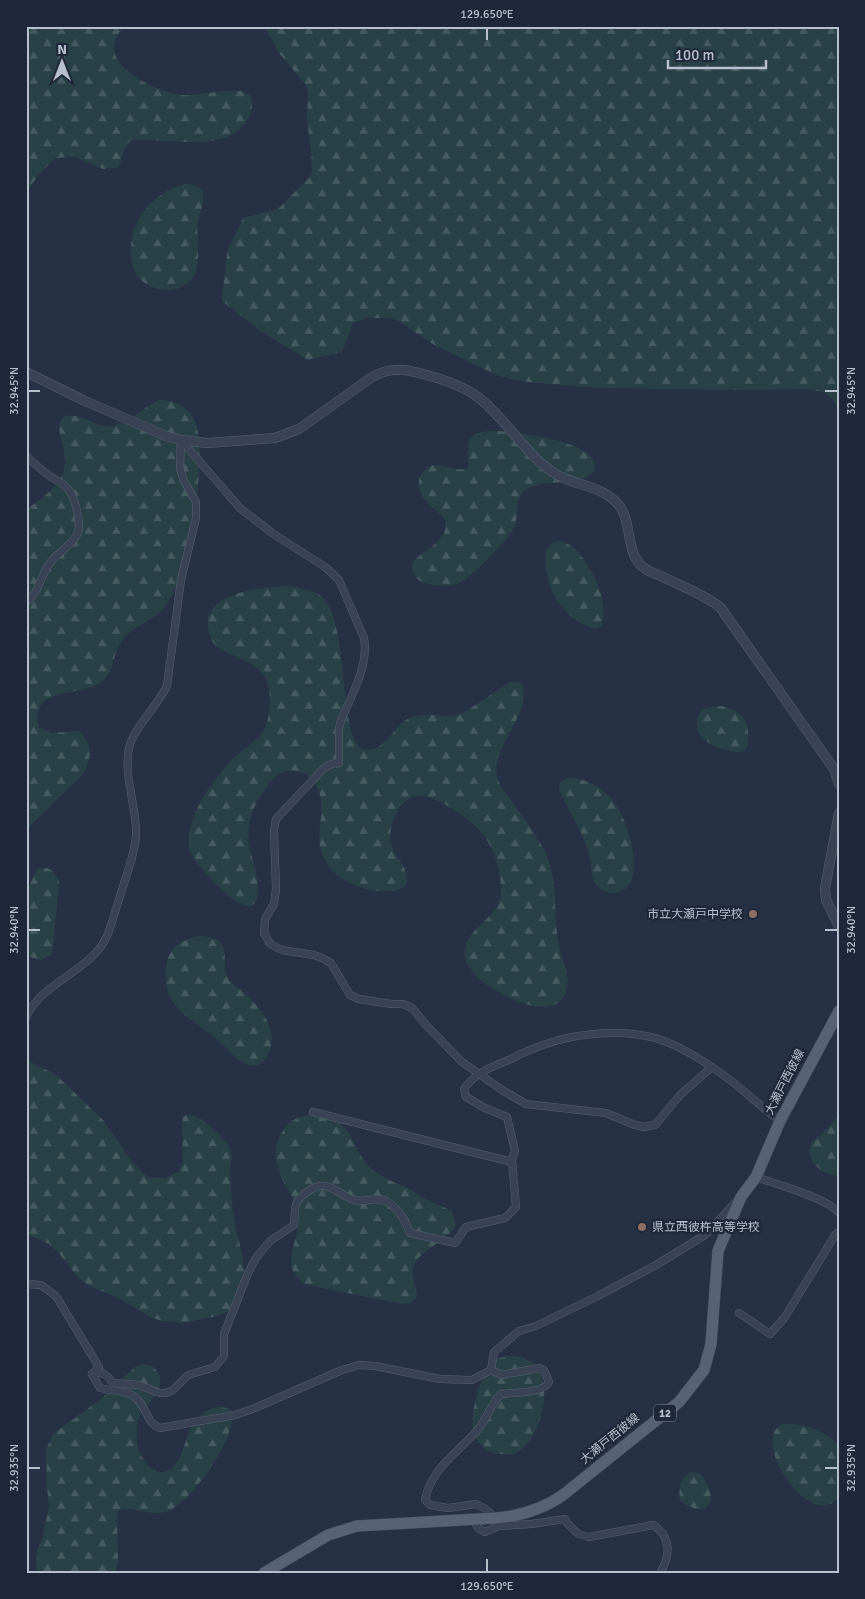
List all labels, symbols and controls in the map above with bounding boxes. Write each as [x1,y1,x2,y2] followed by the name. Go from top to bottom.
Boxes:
[460,7,514,22] text: 129.650°E
[38,38,88,88] north arrow
[668,38,765,70] scale bar
[57,41,67,58] text: N
[675,46,715,64] text: 100 m
[7,367,22,415] text: 32.945°N
[844,367,859,415] text: 32.945°N
[7,906,22,954] text: 32.940°N
[844,906,859,954] text: 32.940°N
[647,907,743,922] place label: 市立大瀬戸中学校
[747,908,759,920] marker: 市立大瀬戸中学校
[762,1047,808,1117] street label: 大瀬戸西彼線
[652,1220,760,1235] place label: 県立西彼杵高等学校
[636,1221,648,1233] marker: 県立西彼杵高等学校
[654,1405,676,1422] road number: 12
[577,1411,643,1467] street label: 大瀬戸西彼線
[7,1444,22,1492] text: 32.935°N
[844,1444,859,1492] text: 32.935°N
[460,1579,514,1594] text: 129.650°E

